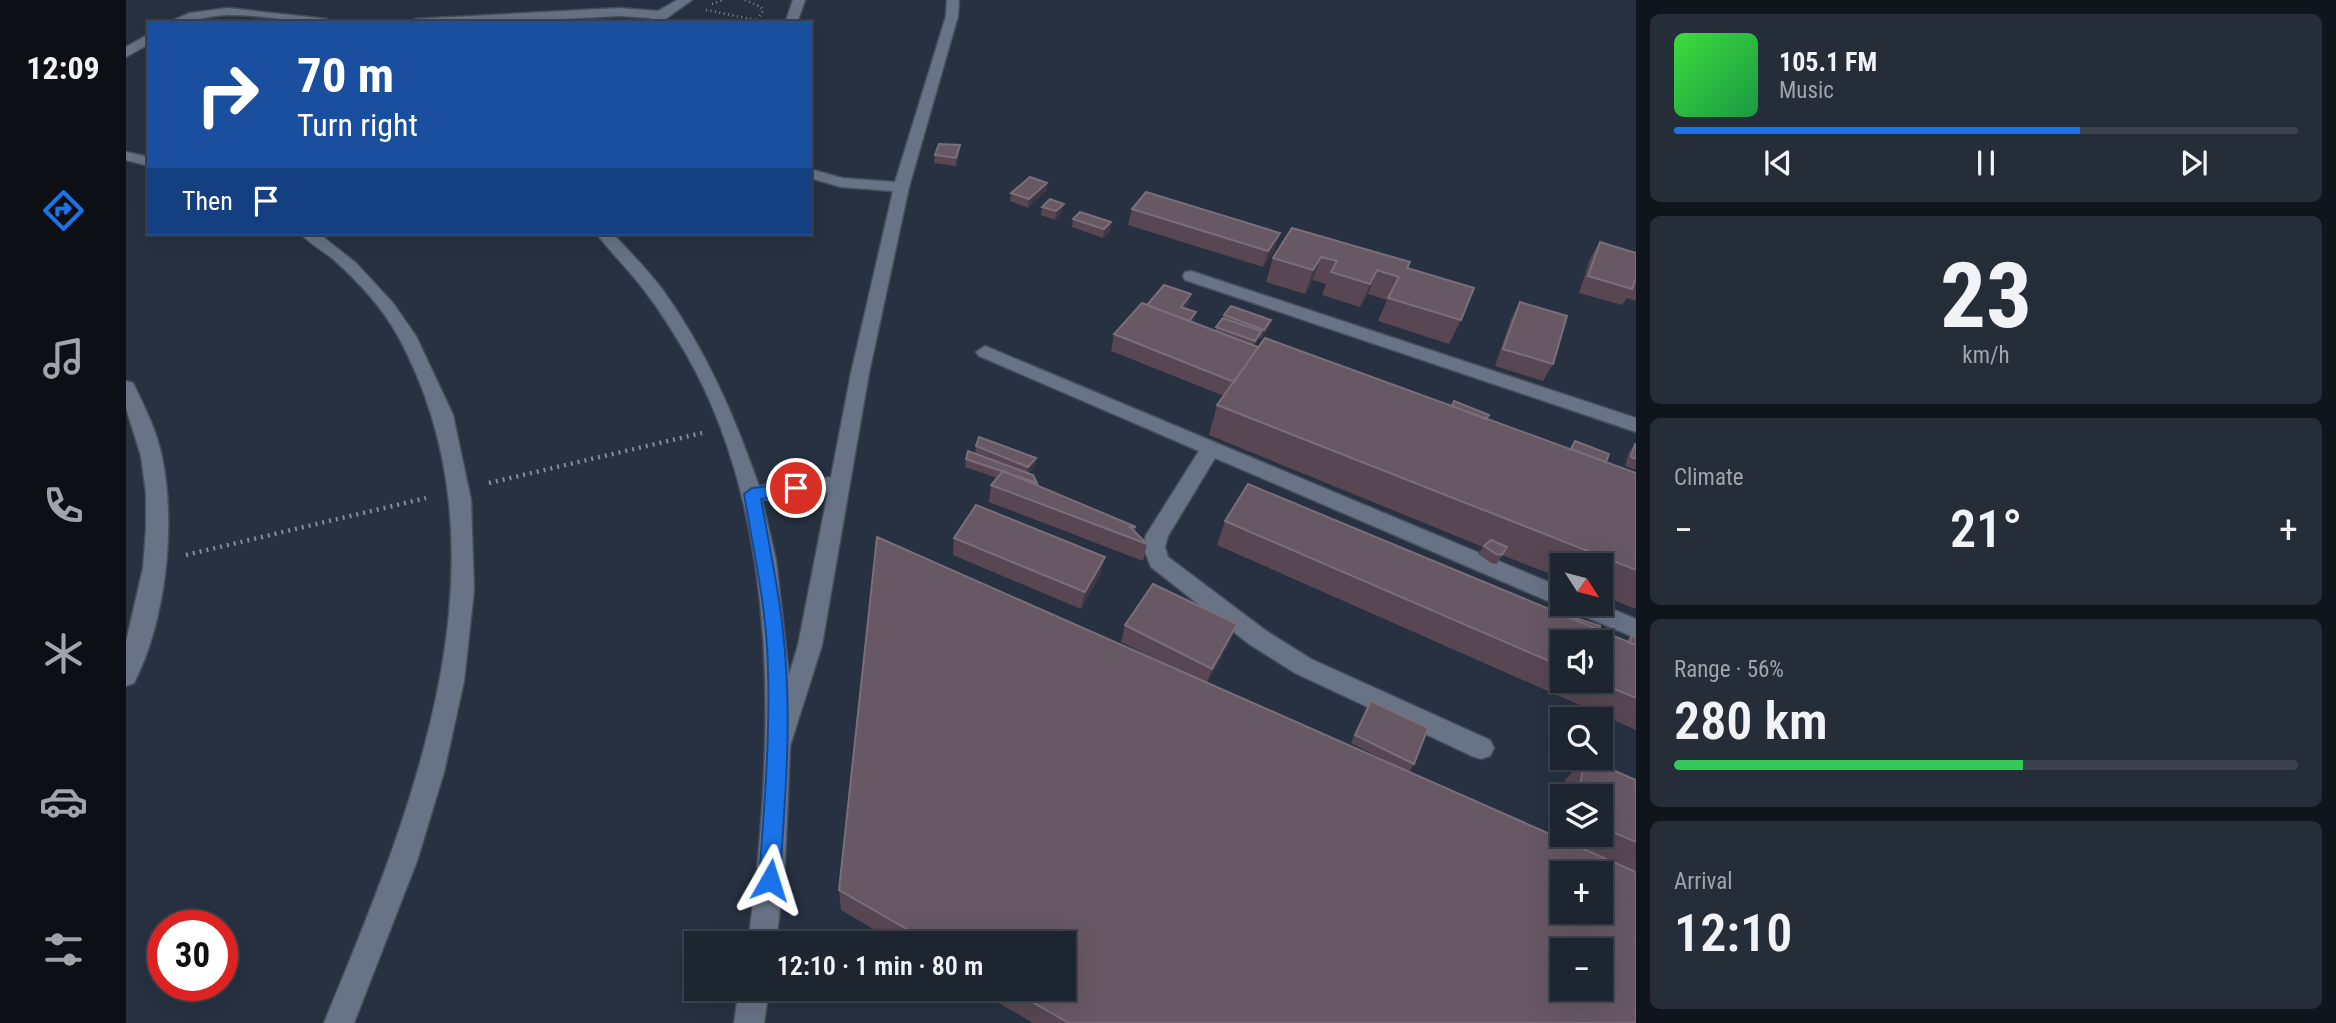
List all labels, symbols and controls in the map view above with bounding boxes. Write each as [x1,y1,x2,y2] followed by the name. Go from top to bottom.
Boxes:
[297,47,394,104] text: 70 m
[1779,47,1877,77] text: 105.1 FM
[26,49,100,87] text: 12:09
[182,49,273,140] icon: right
[1779,77,1834,104] text: Music
[297,106,418,144] text: Turn right
[1759,144,1797,182] icon: previous
[1967,144,2005,182] icon: pause
[2175,144,2213,182] icon: next
[247,182,285,220] icon: arrive
[39,186,88,235] icon: directions
[182,186,233,216] text: Then
[1940,243,2032,349] text: 23
[39,334,88,383] icon: music
[1962,342,2010,369] text: km/h
[766,458,826,518] pin
[1674,464,1744,491] text: Climate
[777,469,815,507] icon: arrive
[39,481,88,530] icon: phone
[1950,499,2022,560] text: 21°
[1674,508,1693,552] text: −
[2279,508,2298,552] text: +
[1550,553,1614,616] north arrow
[1550,553,1613,1001] map controls
[39,629,88,678] icon: climate
[1550,630,1613,693] button: sound
[1674,656,1784,683] text: Range · 56%
[1674,691,1828,752] text: 280 km
[1550,707,1613,770] button: search
[39,777,88,826] icon: car
[1550,784,1613,847] button: layers
[733,843,807,917] position arrow
[1550,861,1613,924] button: +
[1674,868,1733,895] text: Arrival
[1674,903,1792,964] text: 12:10
[147,910,238,1001] speed limit sign: 30
[39,925,88,974] icon: filters
[1550,938,1613,1001] button: −
[777,951,983,981] text: 12:10 · 1 min · 80 m

